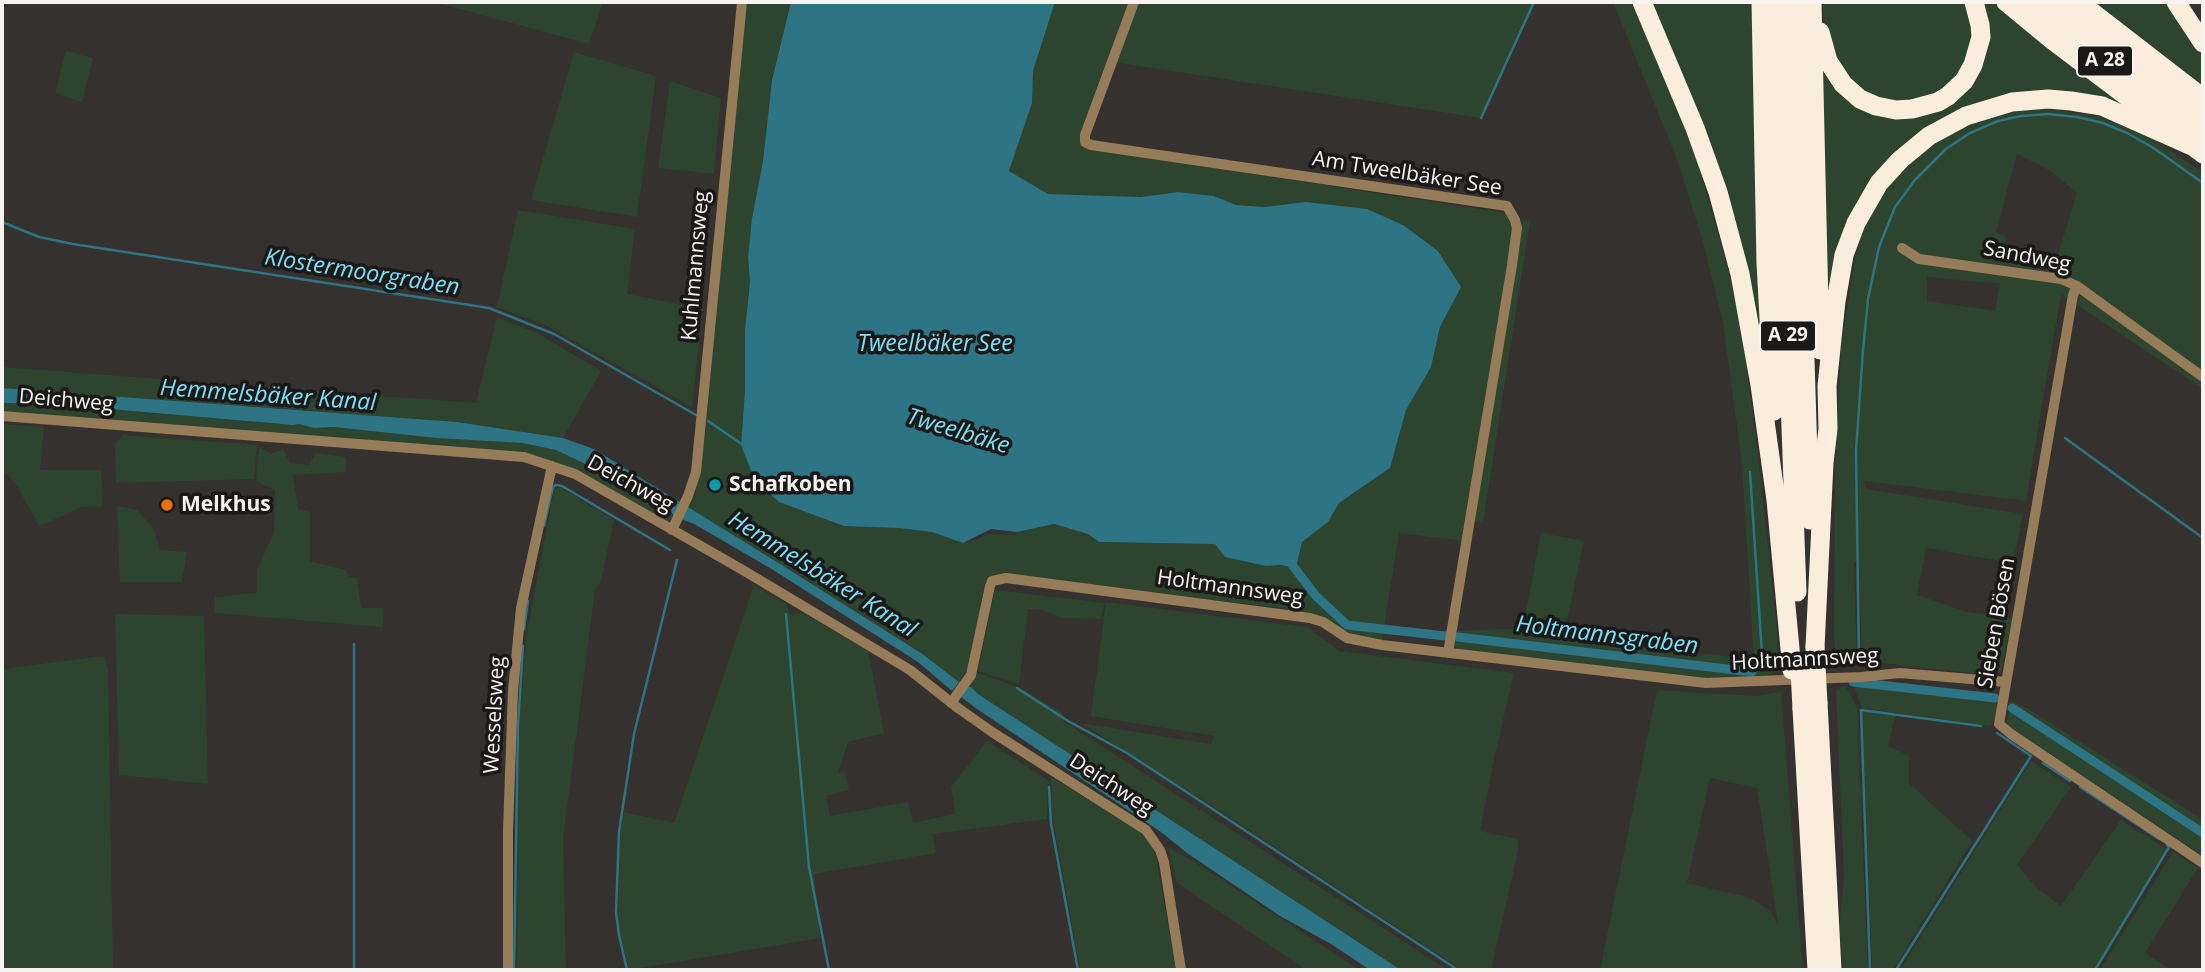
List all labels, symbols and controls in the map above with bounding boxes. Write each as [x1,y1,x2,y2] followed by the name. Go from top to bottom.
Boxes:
[2077,45,2133,76] road number: A 28
[1311,147,1503,201] street label: Am Tweelbäker See
[677,190,715,342] street label: Kuhlmannsweg
[1981,236,2073,278] street label: Sandweg
[263,244,461,302] water label: Klostermoorgraben
[1760,320,1816,352] road number: A 29
[857,330,1013,358] water label: Tweelbäker See
[159,375,377,417] water label: Hemmelsbäker Kanal
[18,384,114,418] street label: Deichweg
[903,403,1013,461] water label: Tweelbäke
[582,450,678,518] street label: Deichweg
[729,472,852,498] place label: Schafkoben
[707,477,723,493] marker: Schafkoben
[181,492,271,518] place label: Melkhus
[159,497,175,513] marker: Melkhus
[723,506,921,644] water label: Hemmelsbäker Kanal
[1973,556,2021,690] street label: Sieben Bösen
[1155,565,1305,611] street label: Holtmannsweg
[1514,611,1700,661] water label: Holtmannsgraben
[1731,644,1879,676] street label: Holtmannsweg
[479,656,511,774] street label: Wesselsweg
[1064,749,1158,821] street label: Deichweg

